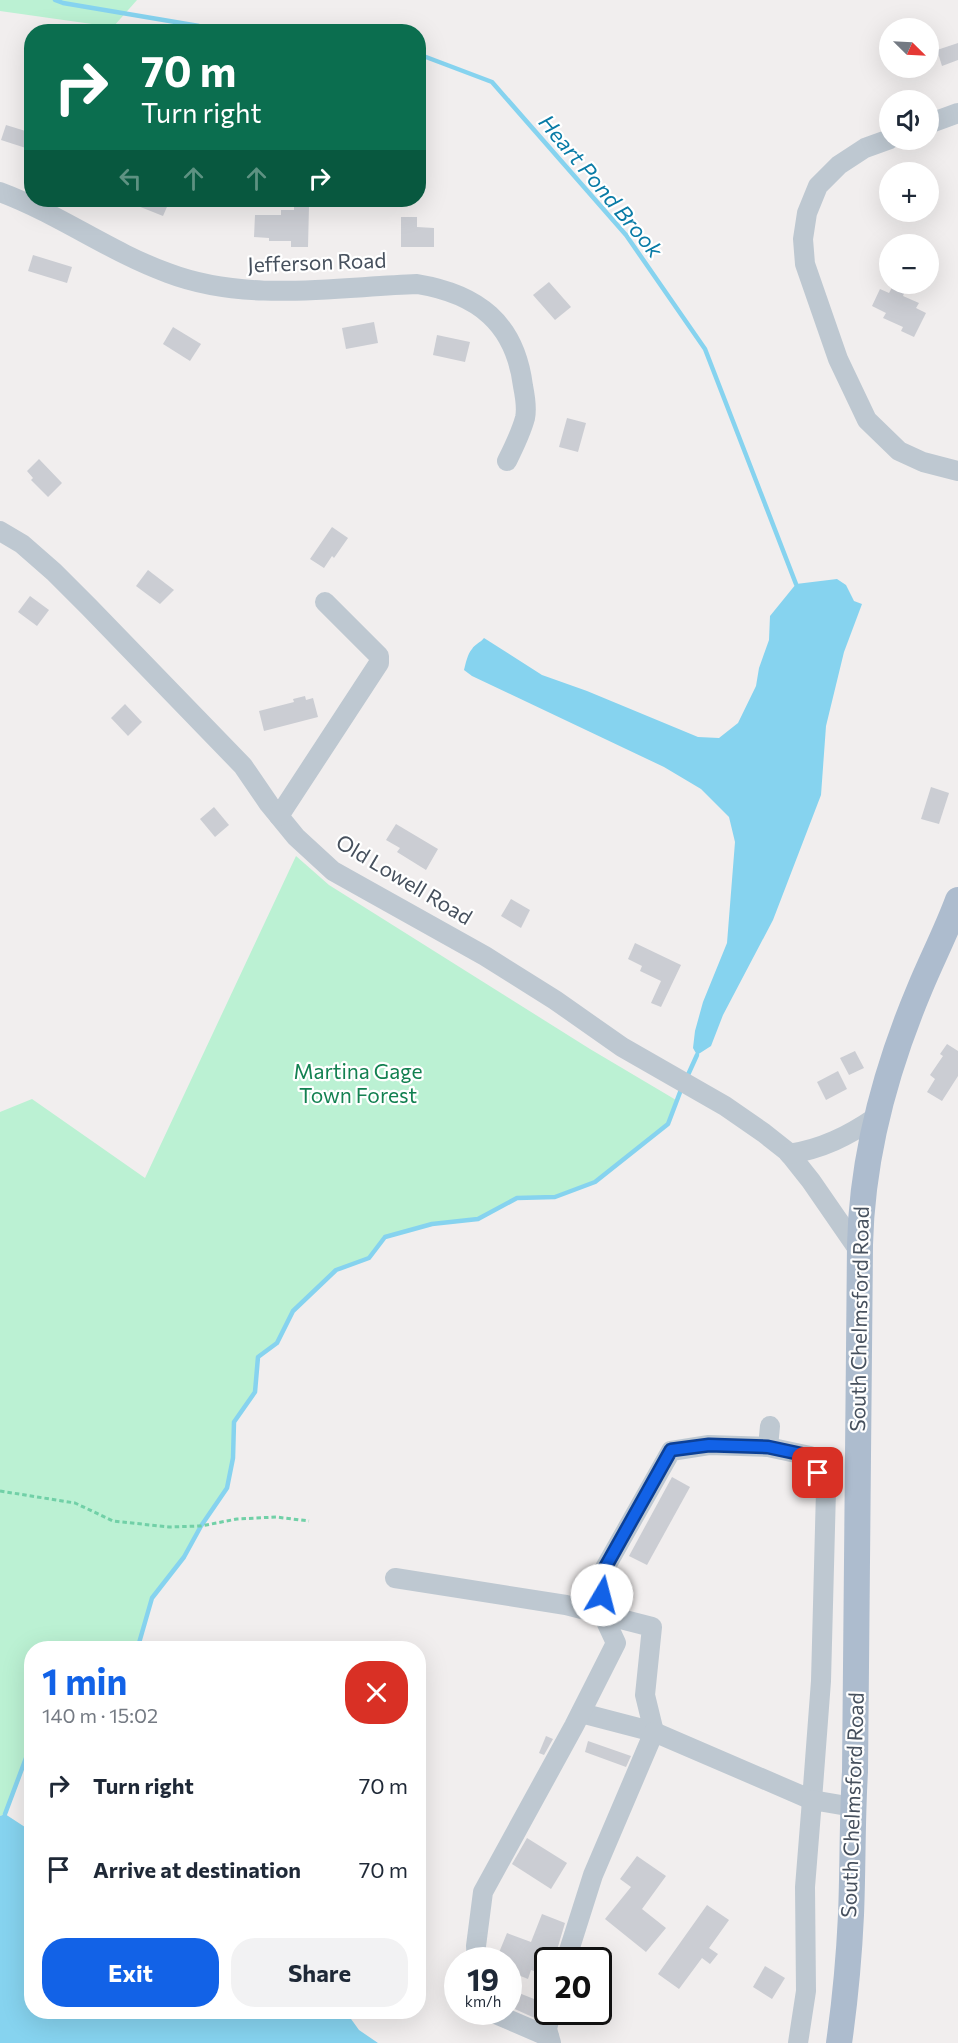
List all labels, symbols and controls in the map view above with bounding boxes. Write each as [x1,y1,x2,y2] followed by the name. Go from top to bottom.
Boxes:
[879,18,939,78] north arrow
[879,18,939,294] map controls
[141,44,236,96] text: 70 m
[42,48,120,126] icon: right
[879,90,939,150] button: sound
[141,96,261,129] text: Turn right
[534,109,670,264] water label: Heart Pond Brook
[114,162,147,195] icon: left
[177,162,210,195] icon: ahead
[240,162,273,195] icon: ahead
[303,162,336,195] icon: right
[879,162,939,222] button: +
[879,234,939,294] button: −
[247,247,387,276] street label: Jefferson Road
[332,828,477,929] street label: Old Lowell Road
[294,1058,422,1107] park label: Martina Gage Town Forest
[844,1206,873,1432] street label: South Chelmsford Road
[792,1447,843,1498] pin
[801,1456,834,1489] icon: arrive
[570,1563,634,1627] position arrow
[42,1658,127,1702] text: 1 min
[345,1661,408,1724] button: close
[835,1692,868,1918] street label: South Chelmsford Road
[42,1703,158,1727] text: 140 m · 15:02
[42,1769,75,1802] icon: right
[93,1772,194,1799] text: Turn right
[359,1772,408,1799] text: 70 m
[42,1853,75,1886] icon: arrive
[93,1856,301,1883] text: Arrive at destination
[359,1856,408,1883] text: 70 m
[42,1938,219,2007] button: Exit
[231,1938,408,2007] button: Share
[534,1947,612,2025] speed limit sign: 20
[467,1960,499,1997] text: 19
[465,1992,501,2010] text: km/h

